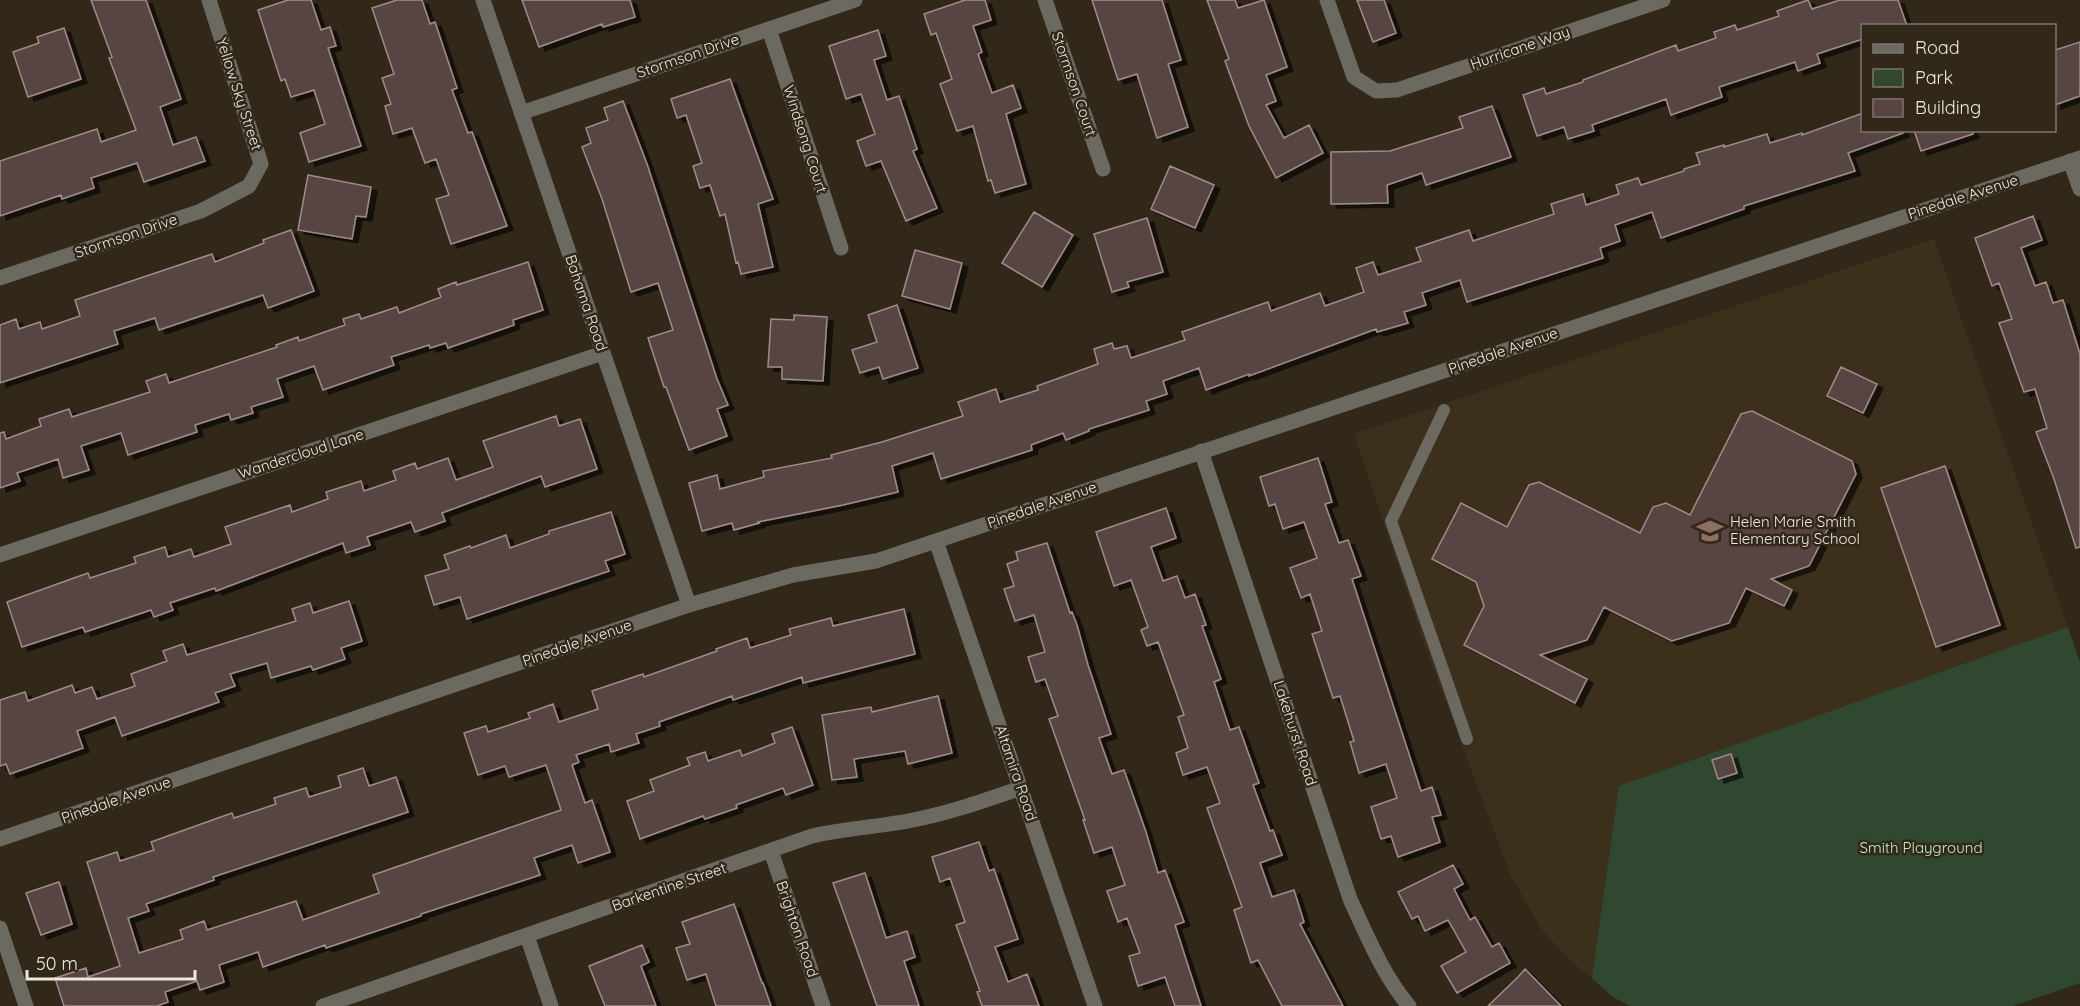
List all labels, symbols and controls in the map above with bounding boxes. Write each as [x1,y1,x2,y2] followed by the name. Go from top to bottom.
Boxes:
[1467,22,1572,73] street label: Hurricane Way
[1861,24,2056,132] legend
[634,29,741,82] street label: Stormson Drive
[1048,29,1101,138] street label: Stormson Court
[212,35,267,153] street label: Yellow Sky Street
[1915,36,1960,59] text: Road
[1915,66,1953,89] text: Park
[779,83,832,195] street label: Windsong Court
[1915,96,1981,119] text: Building
[1905,170,2020,223] street label: Pinedale Avenue
[72,209,179,262] street label: Stormson Drive
[561,252,612,353] street label: Bahama Road
[1446,323,1560,378] street label: Pinedale Avenue
[236,424,366,483] street label: Wandercloud Lane
[985,477,1099,532] street label: Pinedale Avenue
[1730,512,1860,548] place label: Helen Marie Smith Elementary School
[1695,516,1725,546] school or university icon: Helen Marie Smith Elementary School
[520,615,634,670] street label: Pinedale Avenue
[1270,678,1321,788] street label: Lakehurst Road
[991,722,1042,823] street label: Altamira Road
[59,772,173,827] street label: Pinedale Avenue
[1860,838,1982,857] park label: Smith Playground
[609,858,729,915] street label: Barkentine Street
[772,878,823,980] street label: Brighton Road
[27,943,195,981] scale bar
[36,952,78,975] text: 50 m

